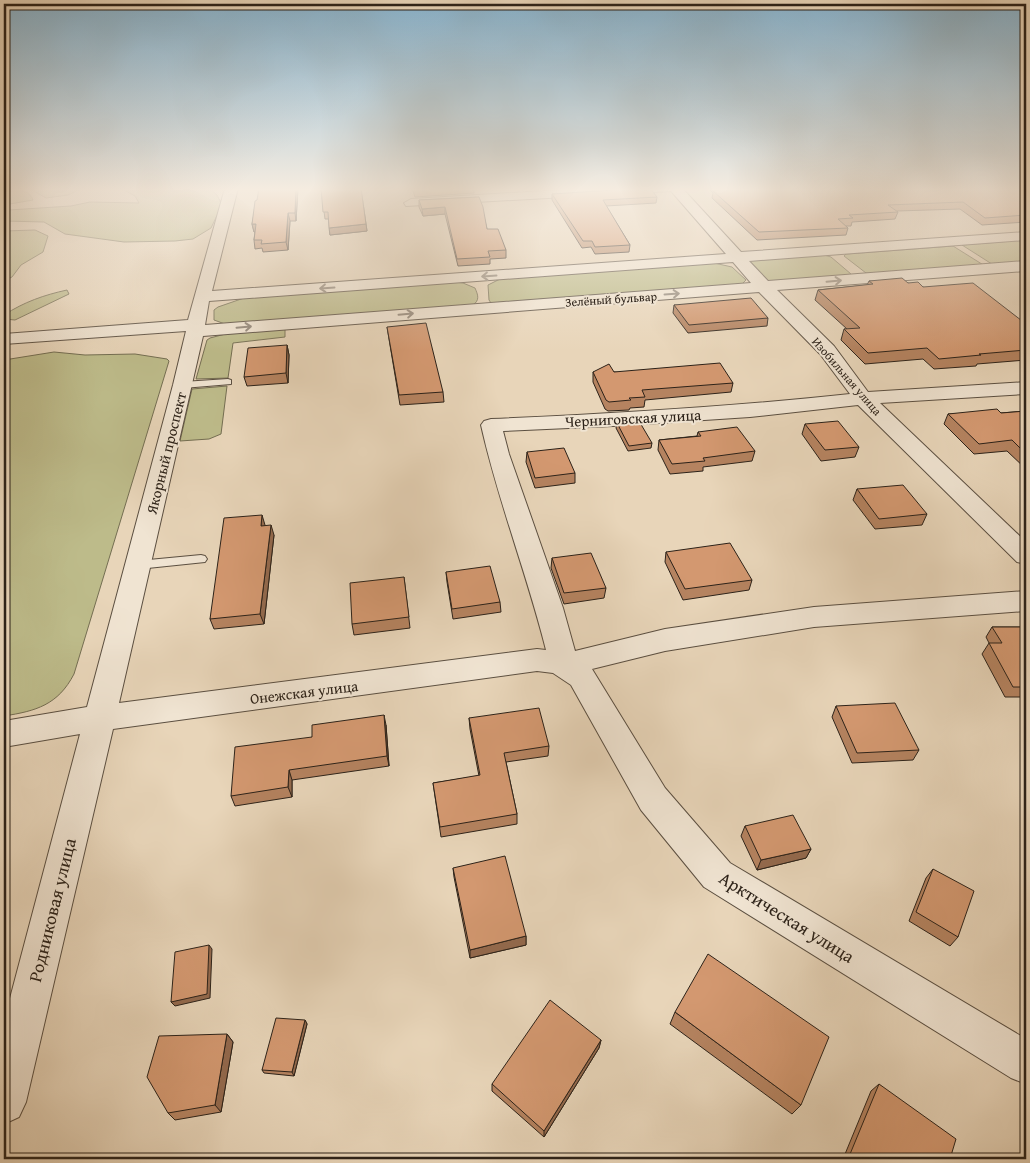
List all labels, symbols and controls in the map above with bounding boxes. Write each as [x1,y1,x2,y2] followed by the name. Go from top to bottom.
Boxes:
[481,271,497,281] one-way arrow
[826,277,842,286] one-way arrow
[319,283,335,292] one-way arrow
[565,287,658,311] street label: Зелёный бульвар
[664,289,680,299] one-way arrow
[397,310,413,319] one-way arrow
[235,322,251,332] one-way arrow
[808,333,886,419] street label: Изобильная улица
[140,389,192,517] street label: Якорный проспект
[564,404,702,432] street label: Черниговская улица
[249,675,360,709] street label: Онежская улица
[21,835,83,985] street label: Родниковая улица
[714,864,860,970] street label: Арктическая улица

